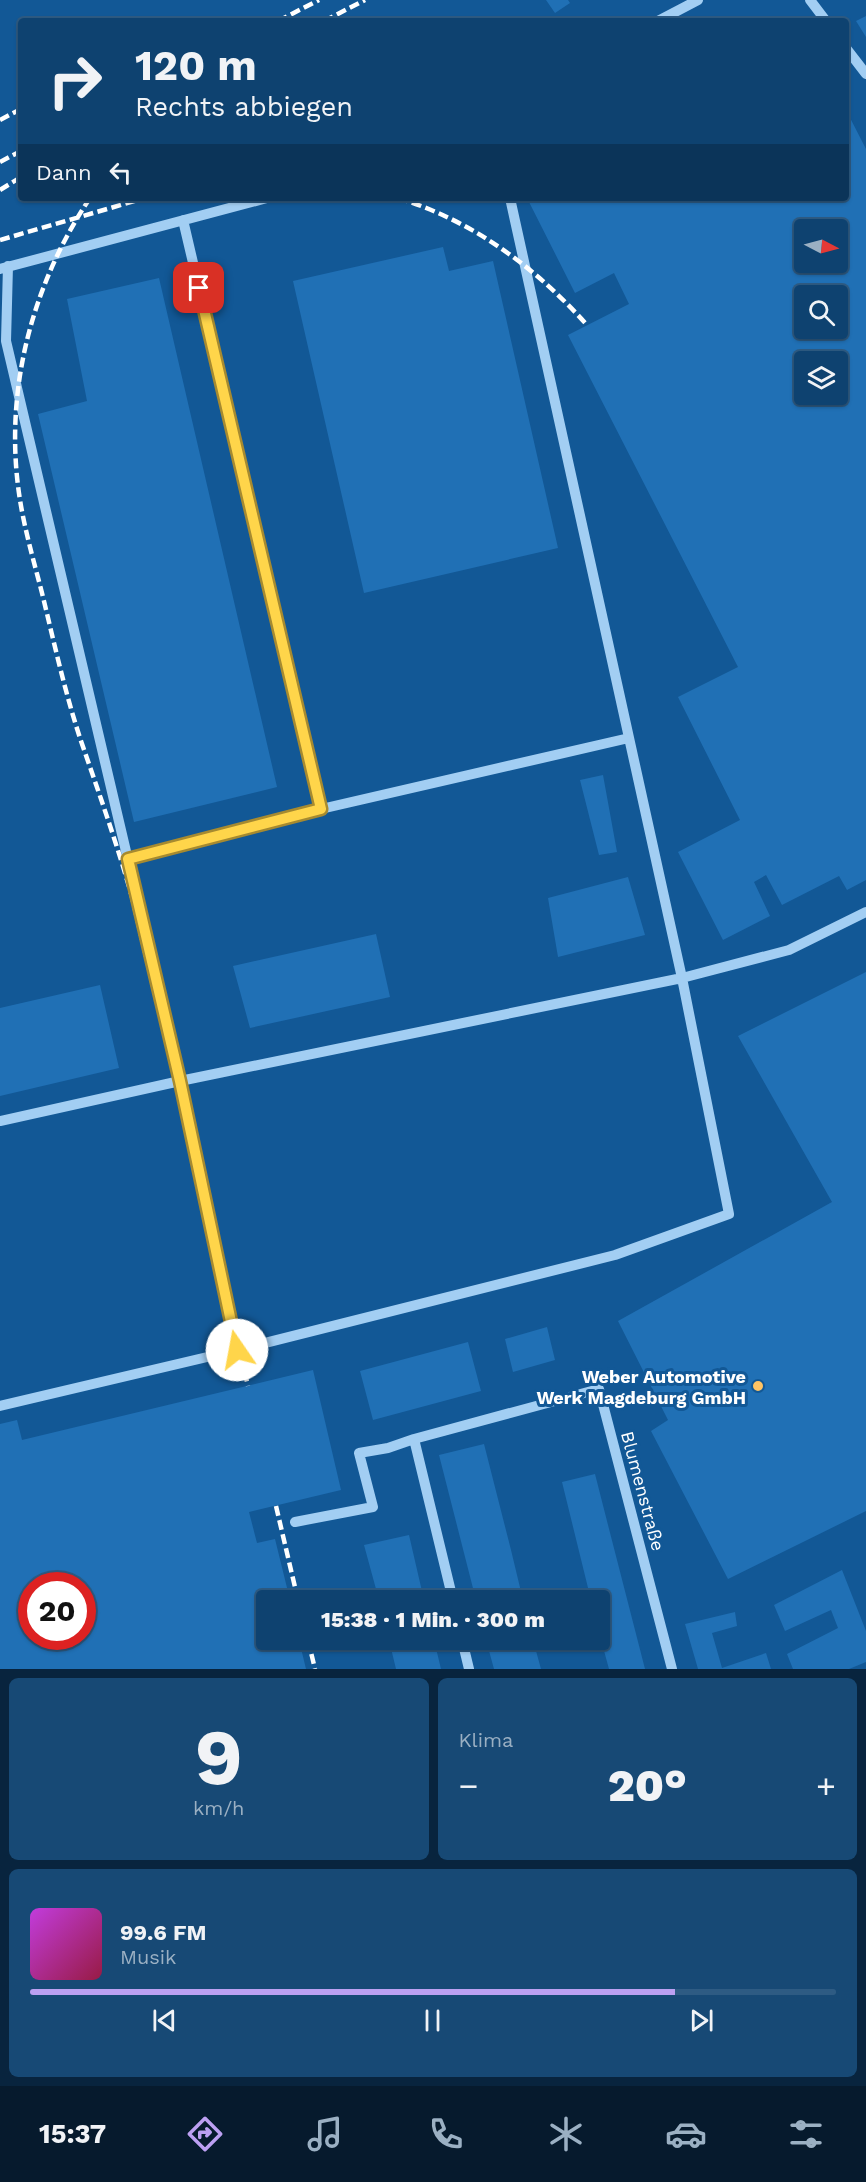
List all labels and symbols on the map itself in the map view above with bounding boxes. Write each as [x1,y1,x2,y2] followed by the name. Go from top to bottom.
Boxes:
[794,219,848,273] north arrow
[173,262,224,313] pin
[205,1318,269,1382] position arrow
[536,1366,746,1408] place label: Weber Automotive Werk Magdeburg GmbH
[751,1379,765,1393] marker: Weber Automotive Werk Magdeburg GmbH
[617,1429,669,1553] street label: Blumenstraße
[18,1572,96,1650] speed limit sign: 20

